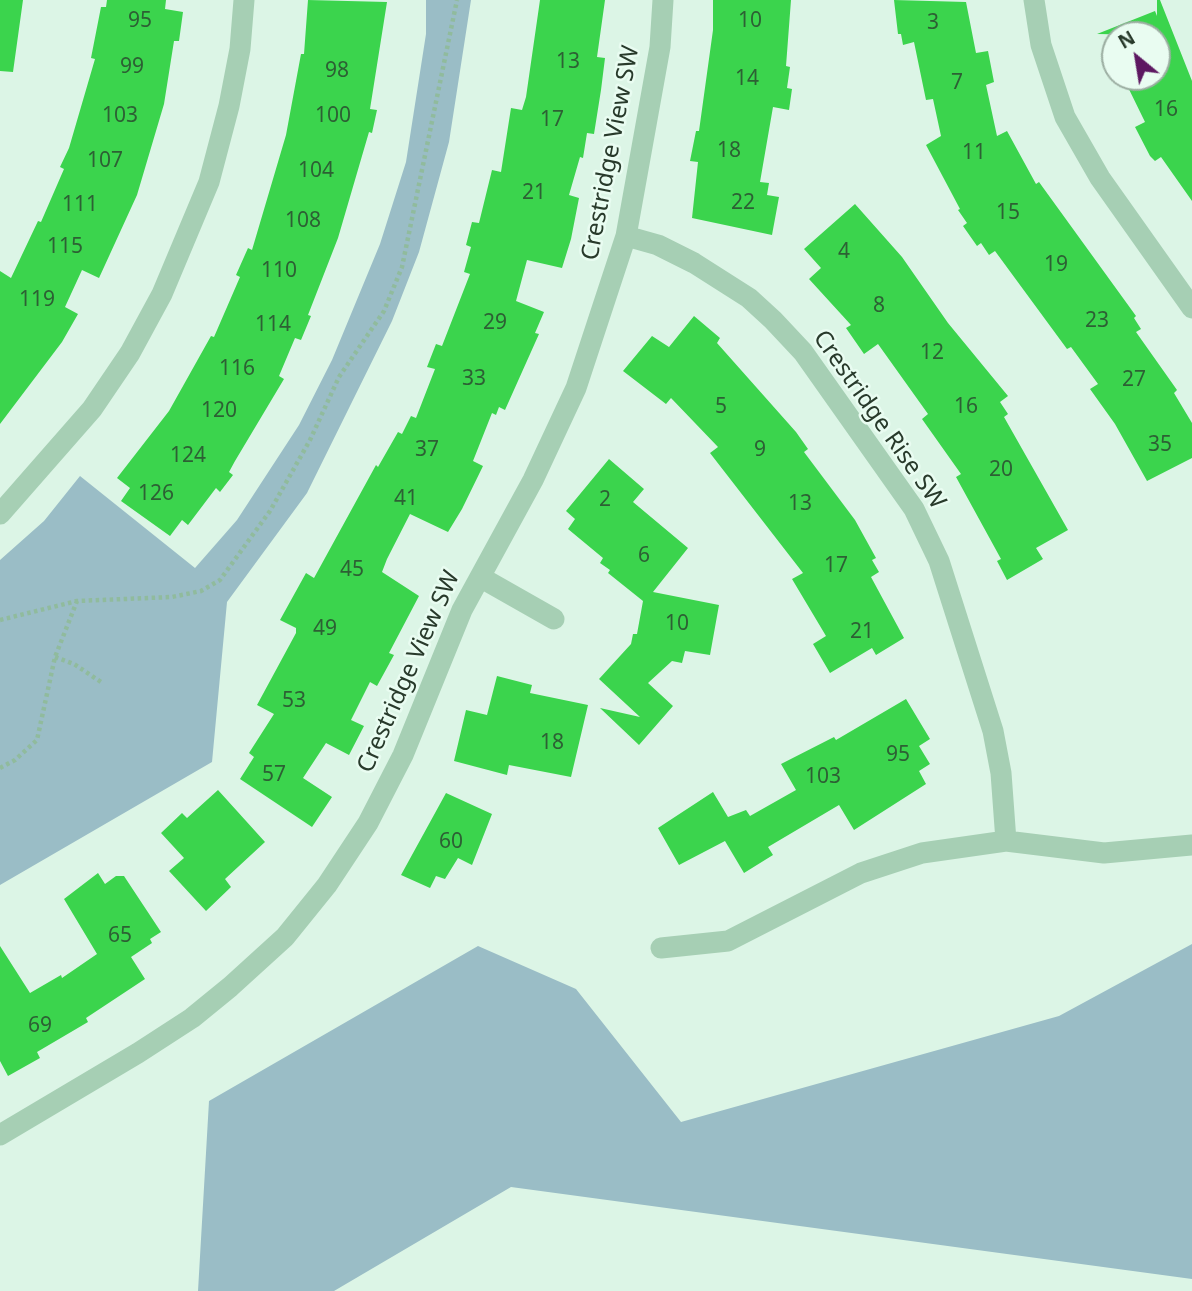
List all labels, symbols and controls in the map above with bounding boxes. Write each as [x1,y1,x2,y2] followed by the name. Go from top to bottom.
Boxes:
[128,8,152,34] house number: 95
[738,8,762,34] house number: 10
[927,10,939,36] house number: 3
[1101,21,1171,91] north arrow
[1113,24,1140,55] text: N
[576,43,646,263] street label: Crestridge View SW
[556,49,580,75] house number: 13
[120,54,144,80] house number: 99
[325,58,349,84] house number: 98
[735,66,759,92] house number: 14
[951,70,963,96] house number: 7
[1154,97,1178,123] house number: 16
[102,103,138,129] house number: 103
[315,103,351,129] house number: 100
[540,107,564,133] house number: 17
[717,138,741,164] house number: 18
[962,140,986,166] house number: 11
[87,148,123,174] house number: 107
[298,158,334,184] house number: 104
[522,180,546,206] house number: 21
[731,190,755,216] house number: 22
[62,192,98,218] house number: 111
[996,200,1020,226] house number: 15
[285,208,321,234] house number: 108
[47,234,83,260] house number: 115
[838,239,850,265] house number: 4
[1044,252,1068,278] house number: 19
[261,258,297,284] house number: 110
[19,287,55,313] house number: 119
[873,293,885,319] house number: 8
[1085,308,1109,334] house number: 23
[483,310,507,336] house number: 29
[255,312,291,338] house number: 114
[807,325,951,515] street label: Crestridge Rise SW
[920,340,944,366] house number: 12
[219,356,255,382] house number: 116
[462,366,486,392] house number: 33
[1122,367,1146,393] house number: 27
[715,394,727,420] house number: 5
[954,394,978,420] house number: 16
[201,398,237,424] house number: 120
[1148,432,1172,458] house number: 35
[415,437,439,463] house number: 37
[754,437,766,463] house number: 9
[170,443,206,469] house number: 124
[989,457,1013,483] house number: 20
[138,481,174,507] house number: 126
[394,486,418,512] house number: 41
[599,487,611,513] house number: 2
[788,491,812,517] house number: 13
[638,543,650,569] house number: 6
[824,553,848,579] house number: 17
[340,557,364,583] house number: 45
[352,567,466,777] street label: Crestridge View SW
[665,611,689,637] house number: 10
[313,616,337,642] house number: 49
[850,619,874,645] house number: 21
[282,688,306,714] house number: 53
[540,730,564,756] house number: 18
[886,742,910,768] house number: 95
[262,762,286,788] house number: 57
[805,764,841,790] house number: 103
[439,829,463,855] house number: 60
[108,923,132,949] house number: 65
[28,1013,52,1039] house number: 69

